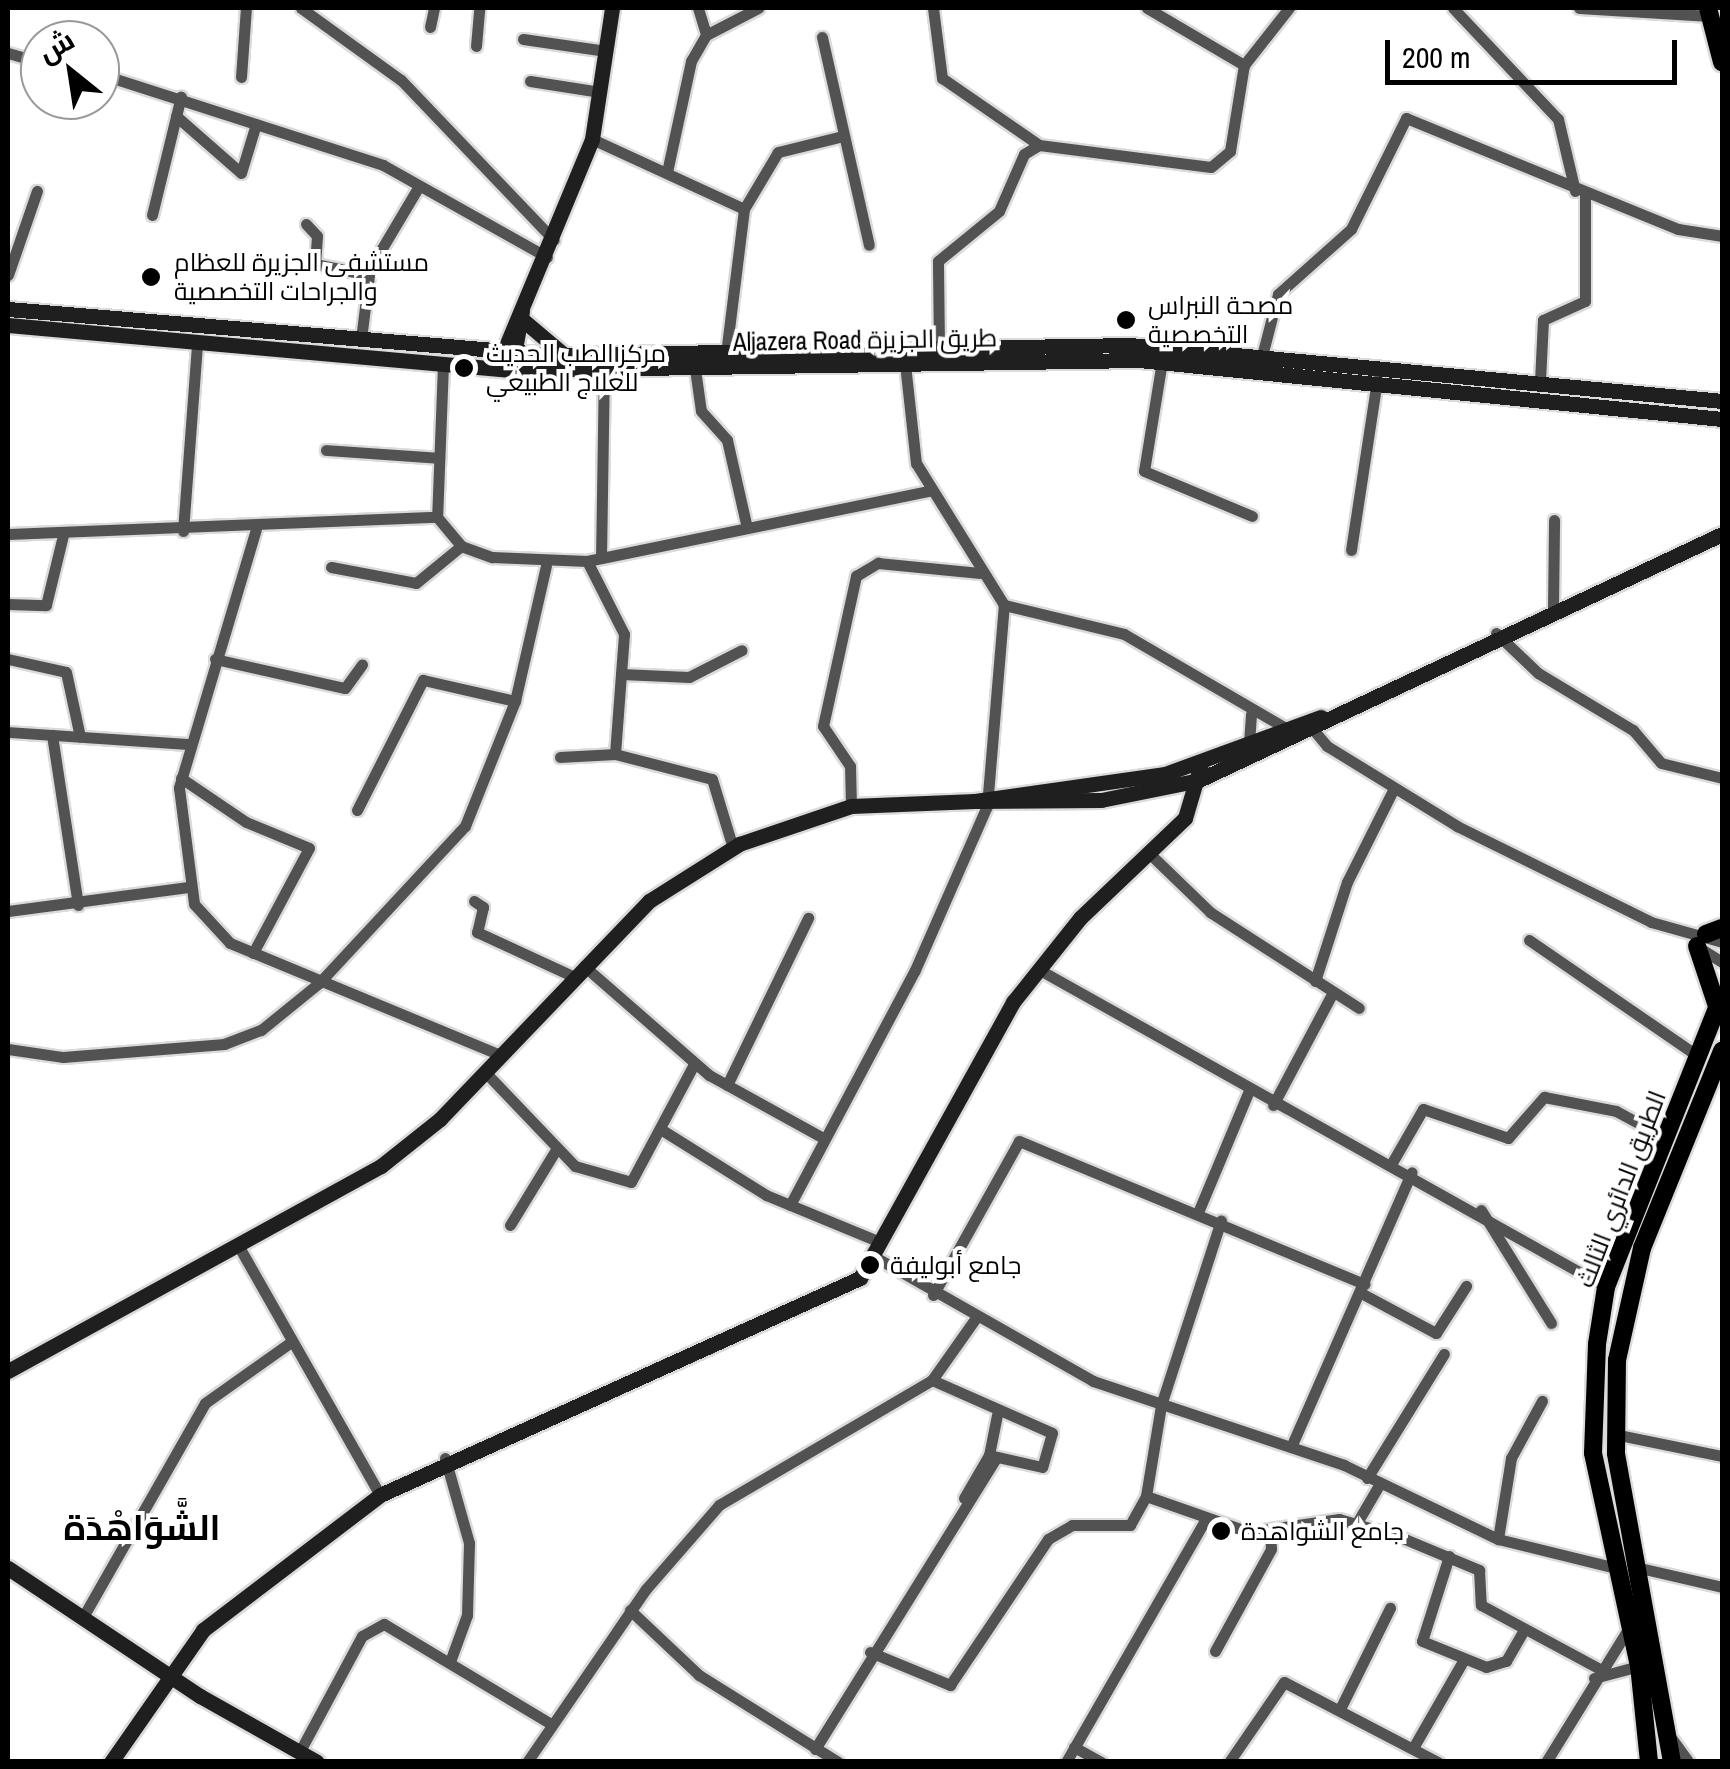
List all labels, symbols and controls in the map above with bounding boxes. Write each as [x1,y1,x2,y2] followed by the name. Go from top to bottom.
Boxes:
[20,20,120,120] north arrow
[31,20,81,71] text: ش
[1390,20,1682,82] scale bar
[1402,37,1470,77] text: 200 m
[174,248,429,307] place label: مستشفى الجزيرة للعظام والجراحات التخصصية
[138,264,164,290] marker: مستشفى الجزيرة للعظام والجراحات التخصصية
[1148,291,1293,350] place label: مصحة النبراس التخصصية
[1113,307,1139,333] marker: مصحة النبراس التخصصية
[733,323,997,357] street label: Aljazera Road طريق الجزيزة
[486,339,666,398] place label: مركز الطب الحديث للعلاج الطبيعي
[451,355,477,381] marker: مركز الطب الحديث للعلاج الطبيعي
[1570,1086,1672,1292] street label: الطريق الدائري الثالث
[890,1250,1021,1280] place label: جامع أبوليفة
[859,1254,881,1276] marker: جامع أبوليفة
[63,1507,221,1549] district label: الشَّوَاهْدَة
[1241,1516,1404,1546] place label: جامع الشواهدة
[1210,1520,1232,1542] marker: جامع الشواهدة

